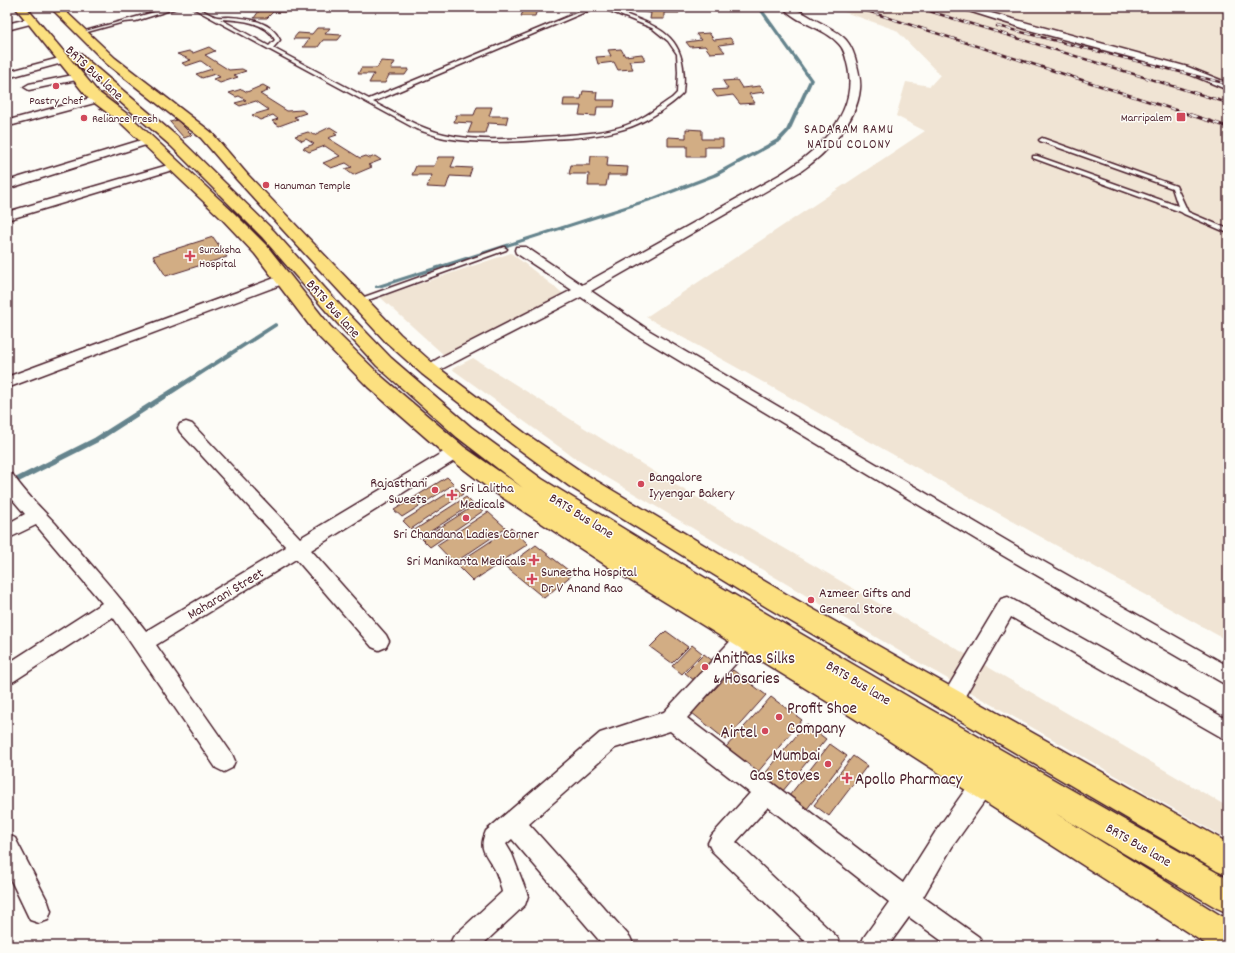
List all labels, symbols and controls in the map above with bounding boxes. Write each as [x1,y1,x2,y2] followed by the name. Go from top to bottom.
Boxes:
[60,41,127,106] street label: BRTS Bus lane
[51,81,61,91] marker: Pastry Chef
[29,93,84,110] place label: Pastry Chef
[1121,110,1172,127] place label: Marripalem
[92,111,158,128] place label: Reliance Fresh
[1175,111,1187,123] marker: Marripalem
[79,113,89,123] marker: Reliance Fresh
[804,121,894,155] district label: SADARAM RAMU NAIDU COLONY
[274,178,351,195] place label: Hanuman Temple
[261,180,271,190] marker: Hanuman Temple
[199,242,241,273] place label: Suraksha Hospital
[184,250,196,262] marker: Suraksha Hospital
[301,276,364,343] street label: BRTS Bus lane
[649,468,735,504] place label: Bangalore Iyyengar Bakery
[370,474,427,510] place label: Rajasthani Sweets
[460,479,514,515] place label: Sri Lalitha Medicals
[636,479,646,489] marker: Bangalore Iyyengar Bakery
[430,485,440,495] marker: Rajasthani Sweets
[545,489,617,544] street label: BRTS Bus lane
[447,490,457,500] marker: Sri Lalitha Medicals
[461,513,471,523] marker: Sri Chandana Ladies Corner
[393,525,540,545] place label: Sri Chandana Ladies Corner
[406,552,526,572] place label: Sri Manikanta Medicals
[529,555,539,565] marker: Sri Manikanta Medicals
[541,563,637,599] place label: Suneetha Hospital Dr V Anand Rao
[184,564,268,625] street label: Maharani Street
[526,573,538,585] marker: Suneetha Hospital Dr V Anand Rao
[819,584,911,620] place label: Azmeer Gifts and General Store
[806,595,816,605] marker: Azmeer Gifts and General Store
[713,648,795,692] place label: Anithas Silks & Hosaries
[822,656,894,711] street label: BRTS Bus lane
[700,662,710,672] marker: Anithas Silks & Hosaries
[787,698,857,742] place label: Profit Shoe Company
[774,712,784,722] marker: Profit Shoe Company
[721,722,757,746] place label: Airtel
[760,726,770,736] marker: Airtel
[749,745,820,789] place label: Mumbai Gas Stoves
[823,759,833,769] marker: Mumbai Gas Stoves
[855,769,964,793] place label: Apollo Pharmacy
[842,773,852,783] marker: Apollo Pharmacy
[1102,819,1174,873] street label: BRTS Bus lane

